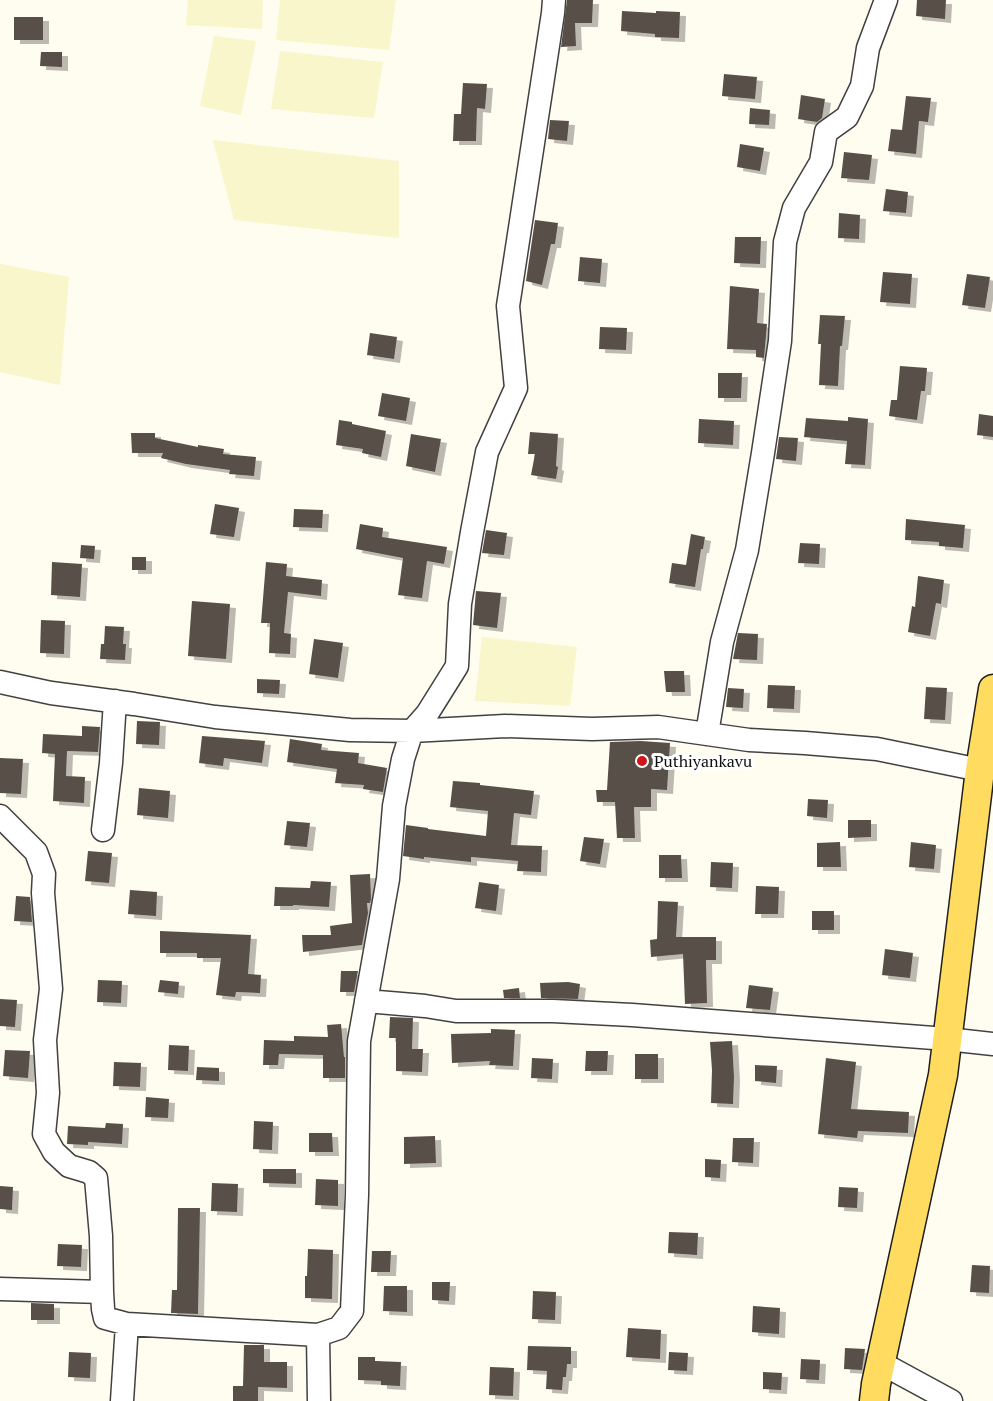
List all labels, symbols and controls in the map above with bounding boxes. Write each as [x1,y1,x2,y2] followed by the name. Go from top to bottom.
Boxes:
[654,750,752,772] place label: Puthiyankavu
[635,754,649,768] marker: Puthiyankavu

